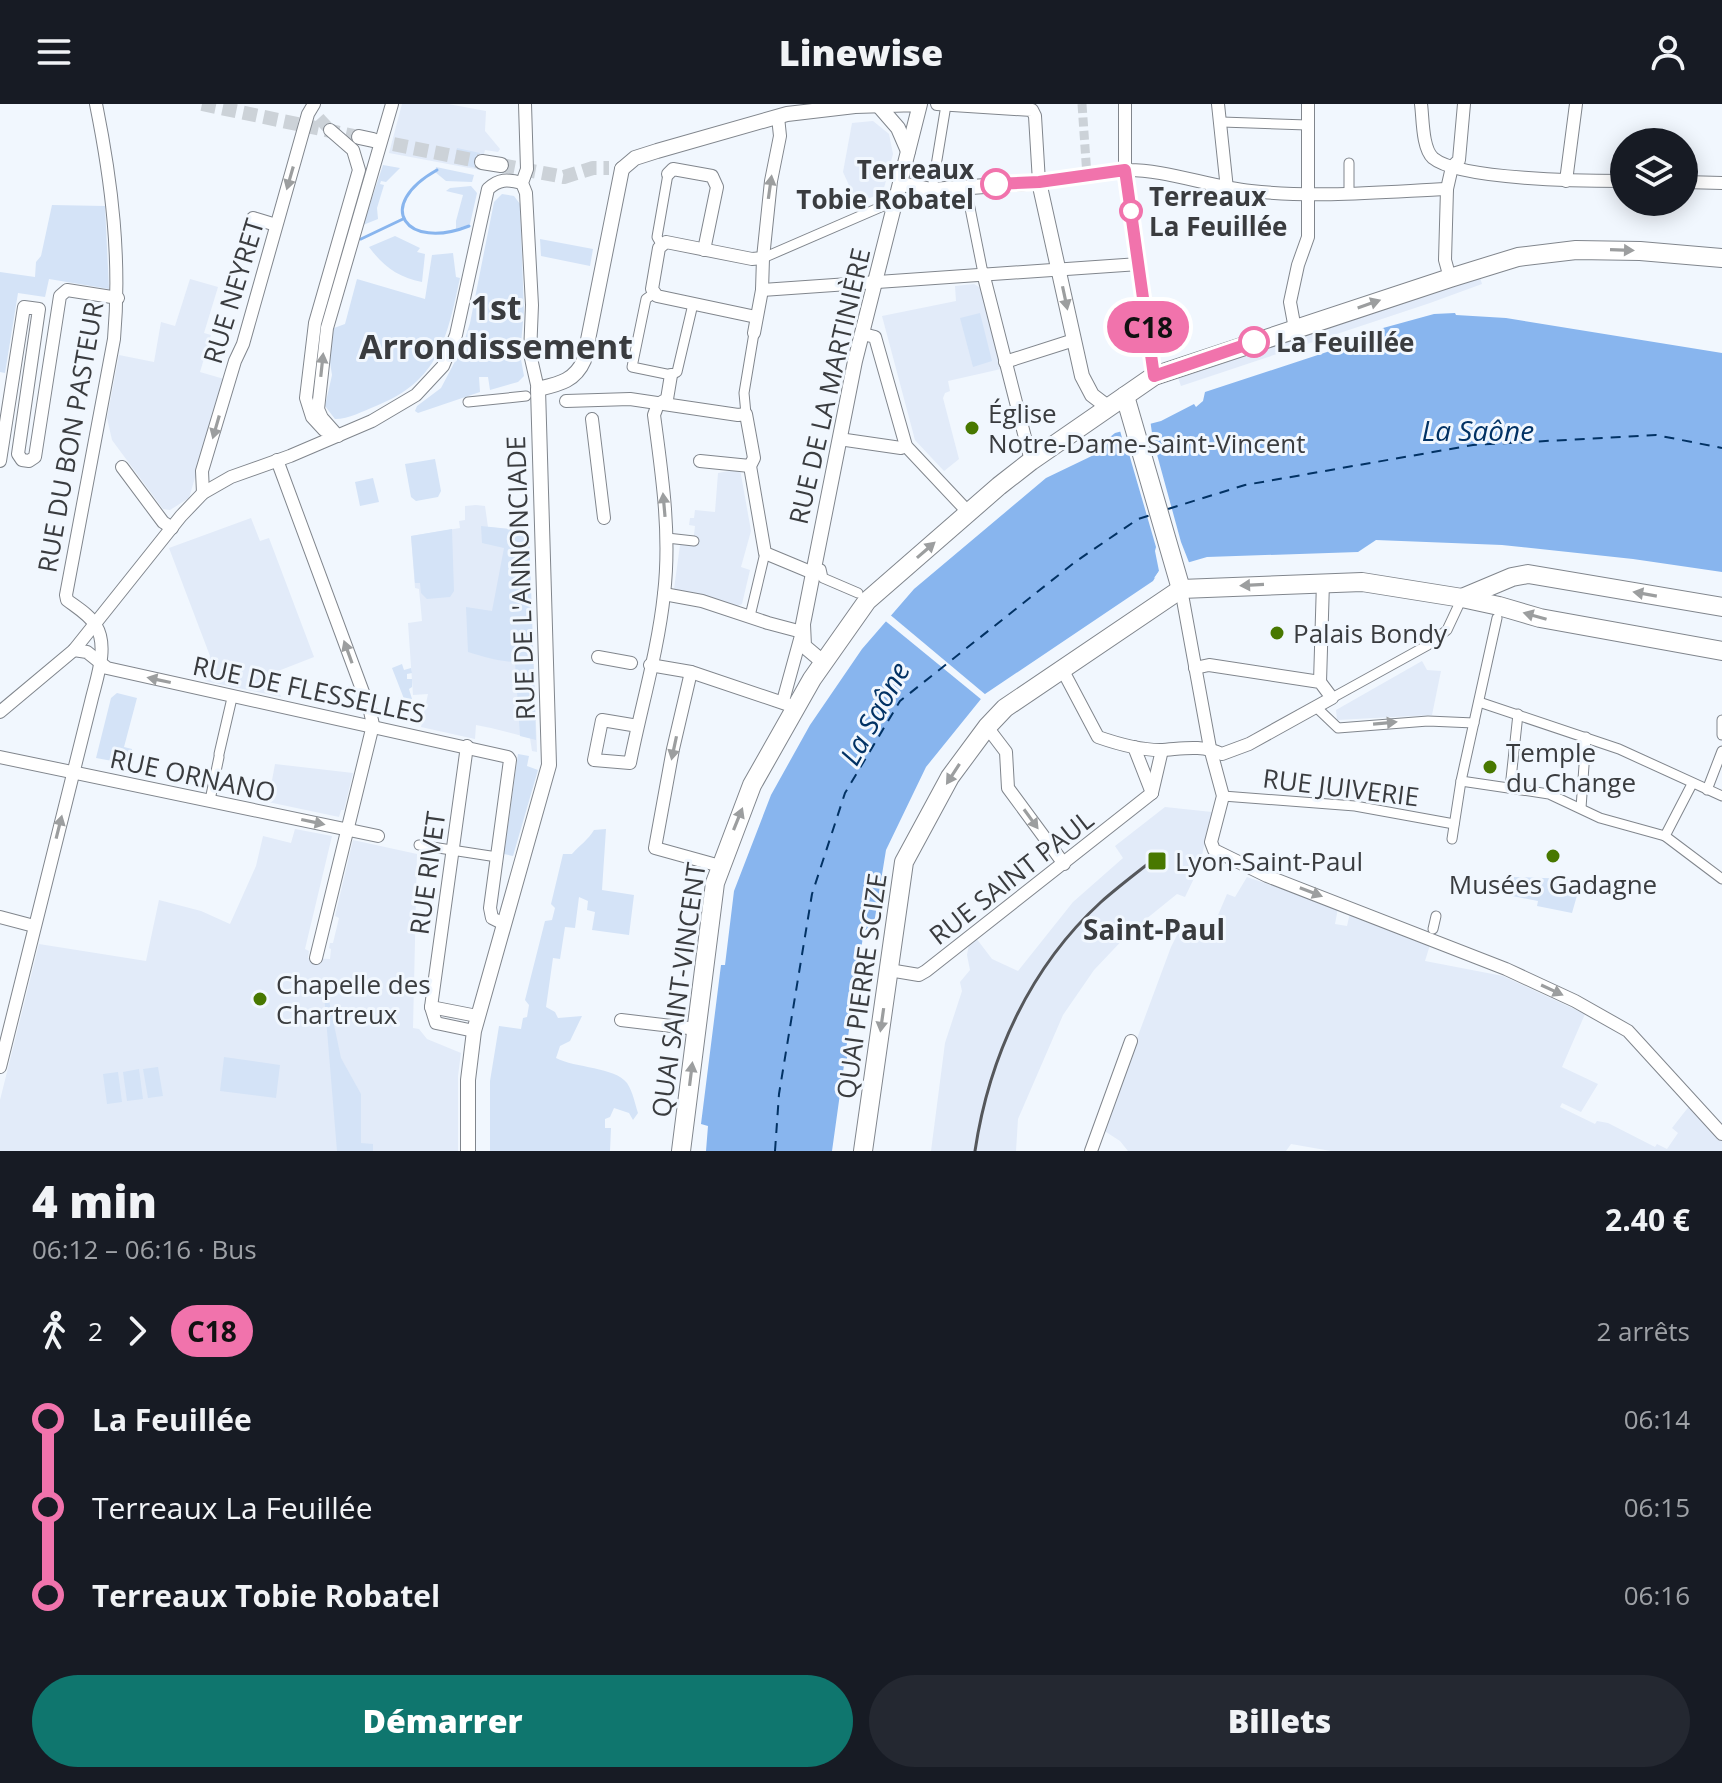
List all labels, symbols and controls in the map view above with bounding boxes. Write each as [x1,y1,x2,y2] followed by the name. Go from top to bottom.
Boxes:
[779,28,943,77] text: Linewise
[32,30,76,74] icon: menu
[1646,30,1690,74] icon: person
[1610,128,1698,216] map controls
[1610,128,1698,216] button: layers
[796,151,974,217] place label: Terreaux Tobie Robatel
[283,167,296,191] one-way arrow
[981,169,1011,199] marker: Terreaux Tobie Robatel
[764,174,777,199] one-way arrow
[1149,178,1287,244] place label: Terreaux La Feuillée
[1120,200,1142,222] marker: Terreaux La Feuillée
[194,214,272,368] street label: RUE NEYRET
[780,244,878,528] street label: RUE DE LA MARTINIÈRE
[1610,244,1635,257] one-way arrow
[359,284,633,369] district label: 1st Arrondissement
[1059,286,1072,311] one-way arrow
[1357,297,1381,309] one-way arrow
[28,299,112,575] street label: RUE DU BON PASTEUR
[1102,301,1194,353] line badge: C18
[1123,308,1173,346] text: C18
[1276,324,1414,360] place label: La Feuillée
[1239,327,1269,357] marker: La Feuillée
[316,352,329,377] one-way arrow
[988,395,1306,461] place label: Église Notre-Dame-Saint-Vincent
[1422,411,1534,449] water label: La Saône
[209,415,222,439] one-way arrow
[963,419,981,437] marker: Église Notre-Dame-Saint-Vincent
[497,435,543,721] street label: RUE DE L'ANNONCIADE
[657,492,670,517] one-way arrow
[915,542,935,559] one-way arrow
[1239,579,1264,592] one-way arrow
[1632,587,1657,600] one-way arrow
[1523,609,1547,622] one-way arrow
[1293,615,1448,651] place label: Palais Bondy
[1268,624,1286,642] marker: Palais Bondy
[341,639,353,663] one-way arrow
[190,647,428,731] street label: RUE DE FLESSELLES
[830,655,918,771] water label: La Saône
[147,673,172,686] one-way arrow
[1373,717,1398,730] one-way arrow
[1506,734,1636,800] place label: Temple du Change
[667,736,680,761] one-way arrow
[107,740,279,810] street label: RUE ORNANO
[1481,758,1499,776] marker: Temple du Change
[1261,760,1421,814] street label: RUE JUIVERIE
[945,764,960,785] one-way arrow
[921,801,1101,953] street label: RUE SAINT PAUL
[732,807,745,831] one-way arrow
[401,809,454,937] street label: RUE RIVET
[1023,809,1039,829] one-way arrow
[53,814,66,839] one-way arrow
[301,817,326,829] one-way arrow
[1175,843,1363,879] place label: Lyon-Saint-Paul
[1544,847,1562,865] marker: Musées Gadagne
[1146,850,1168,872] marker: Lyon-Saint-Paul
[642,860,714,1120] street label: QUAI SAINT-VINCENT
[1449,866,1657,902] place label: Musées Gadagne
[827,871,895,1101] street label: QUAI PIERRE SCIZE
[1299,886,1323,899] one-way arrow
[1083,910,1225,948] district label: Saint-Paul
[276,966,431,1032] place label: Chapelle des Chartreux
[1540,983,1564,997] one-way arrow
[251,990,269,1008] marker: Chapelle des Chartreux
[875,1008,888,1033] one-way arrow
[685,1061,698,1086] one-way arrow
[32,1171,157,1231] text: 4 min
[1605,1199,1690,1240] text: 2.40 €
[32,1231,257,1267] text: 06:12 – 06:16 · Bus
[32,1309,76,1353] icon: walk
[115,1309,159,1353] icon: forward
[187,1312,237,1350] text: C18
[88,1313,103,1349] text: 2
[1596,1313,1690,1349] text: 2 arrêts
[92,1399,252,1440] text: La Feuillée
[1624,1401,1690,1437] text: 06:14
[92,1487,373,1528] text: Terreaux La Feuillée
[1624,1489,1690,1525] text: 06:15
[92,1575,440,1616] text: Terreaux Tobie Robatel
[1624,1577,1690,1613] text: 06:16
[32,1675,853,1767] button: Démarrer
[869,1675,1690,1767] button: Billets

